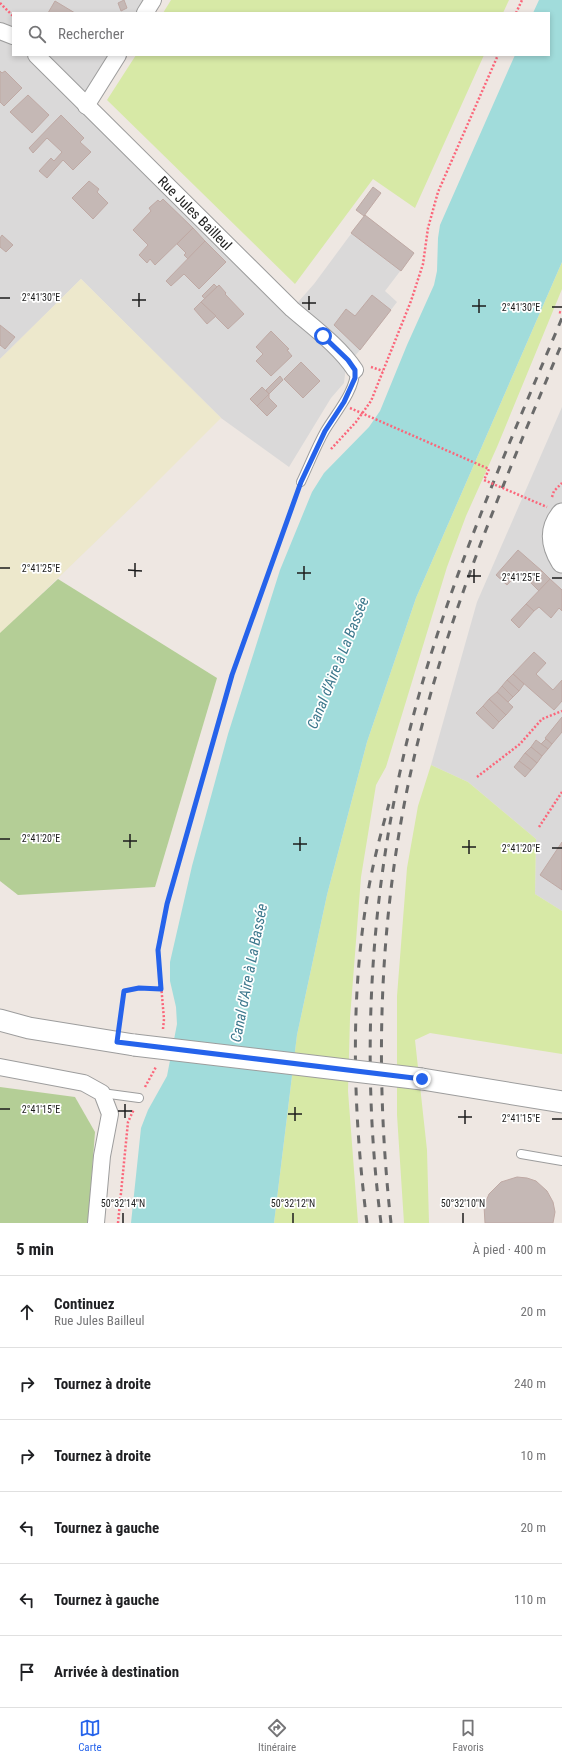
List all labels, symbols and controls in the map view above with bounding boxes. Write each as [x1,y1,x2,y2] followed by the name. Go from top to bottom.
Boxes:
[12,12,550,56] search box
[26,23,48,45] icon: search
[58,25,124,43] text: Rechercher
[155,173,235,253] street label: Rue Jules Bailleul
[22,292,60,303] text: 2°41'30"E
[502,302,540,313] text: 2°41'30"E
[314,327,332,345] route start
[22,563,60,574] text: 2°41'25"E
[502,572,540,583] text: 2°41'25"E
[303,594,373,732] water label: Canal d'Aire à La Bassée
[22,833,60,844] text: 2°41'20"E
[502,843,540,854] text: 2°41'20"E
[227,902,271,1044] water label: Canal d'Aire à La Bassée
[413,1070,431,1088] route end
[22,1104,60,1115] text: 2°41'15"E
[502,1113,540,1124] text: 2°41'15"E
[101,1198,145,1209] text: 50°32'14"N
[271,1198,315,1209] text: 50°32'12"N
[441,1198,485,1209] text: 50°32'10"N
[16,1239,54,1259] text: 5 min
[472,1242,546,1257] text: À pied · 400 m
[54,1295,115,1313] text: Continuez
[16,1301,38,1323] icon: ahead
[520,1304,546,1319] text: 20 m
[54,1313,144,1328] text: Rue Jules Bailleul
[16,1373,38,1395] icon: right
[54,1375,151,1393] text: Tournez à droite
[514,1376,546,1391] text: 240 m
[16,1445,38,1467] icon: right
[54,1447,151,1465] text: Tournez à droite
[520,1448,546,1463] text: 10 m
[16,1517,38,1539] icon: left
[54,1519,159,1537] text: Tournez à gauche
[520,1520,546,1535] text: 20 m
[16,1589,38,1611] icon: left
[54,1591,159,1609] text: Tournez à gauche
[514,1592,546,1607] text: 110 m
[16,1661,38,1683] icon: arrive
[54,1663,179,1681] text: Arrivée à destination
[78,1717,102,1754] tab: Carte
[258,1717,296,1754] tab: Itinéraire
[453,1717,484,1754] tab: Favoris

